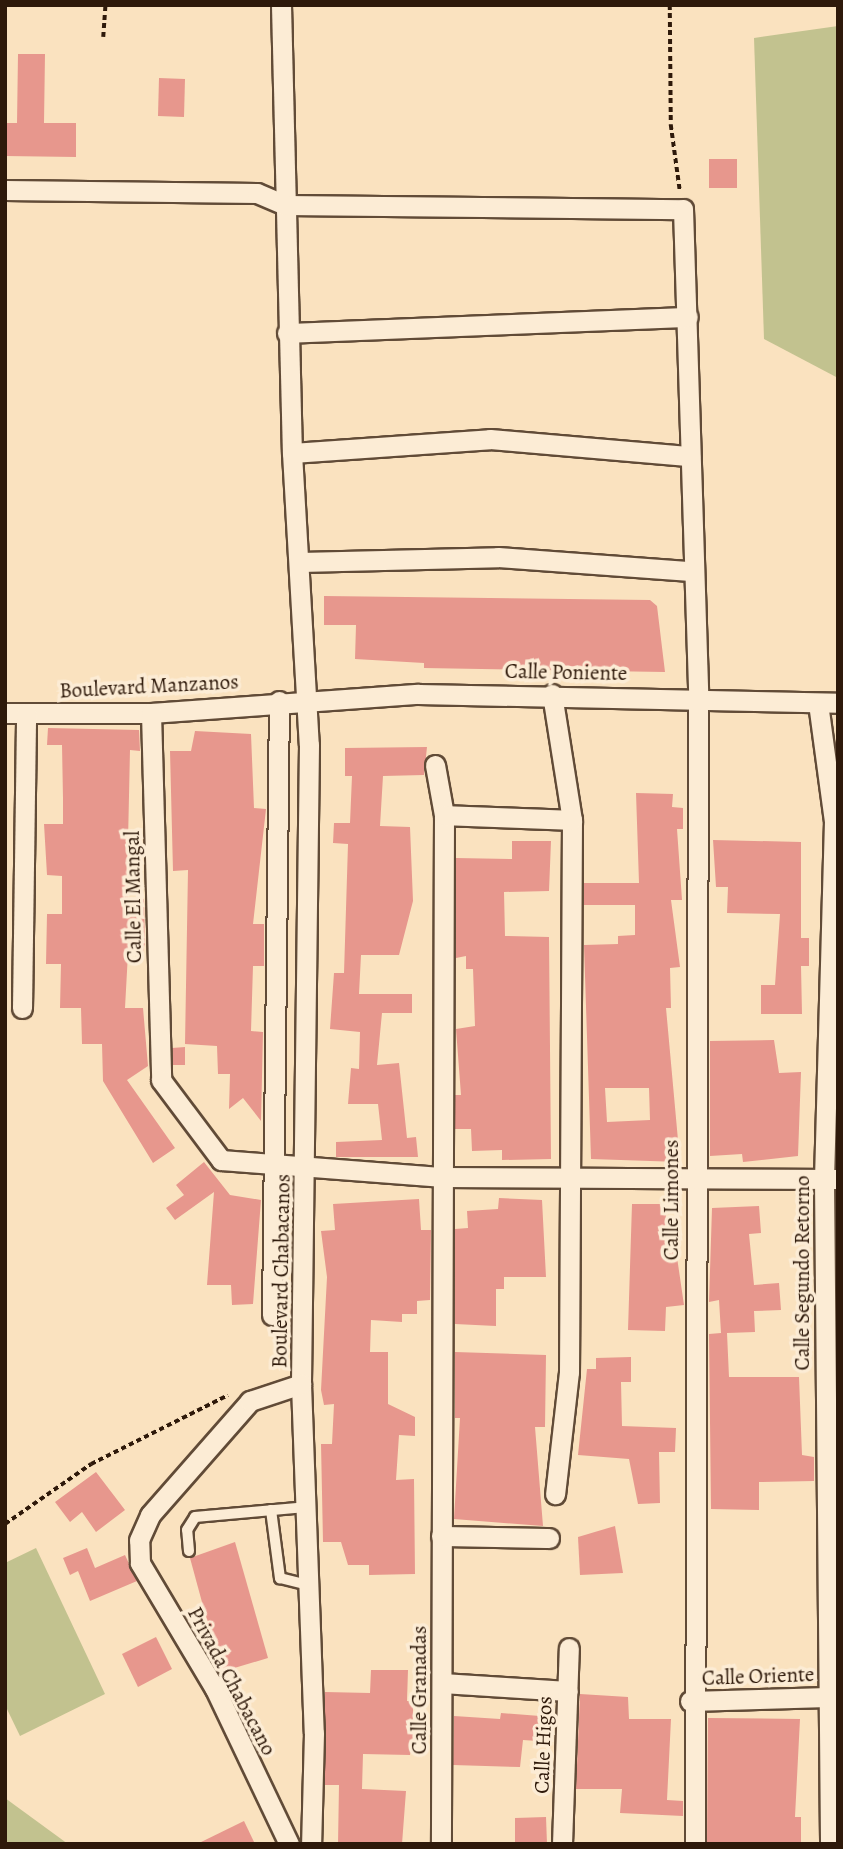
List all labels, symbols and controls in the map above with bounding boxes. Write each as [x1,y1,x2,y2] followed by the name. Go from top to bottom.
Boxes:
[505,658,627,686] street label: Calle Poniente
[59,669,239,703] street label: Boulevard Manzanos
[119,831,147,963] street label: Calle El Mangal
[658,1140,684,1260] street label: Calle Limones
[267,1174,295,1368] street label: Boulevard Chabacanos
[789,1176,815,1370] street label: Calle Segundo Retorno
[182,1603,282,1759] street label: Privada Chabacano
[406,1626,432,1754] street label: Calle Granadas
[701,1661,815,1691] street label: Calle Oriente
[529,1696,557,1794] street label: Calle Higos

